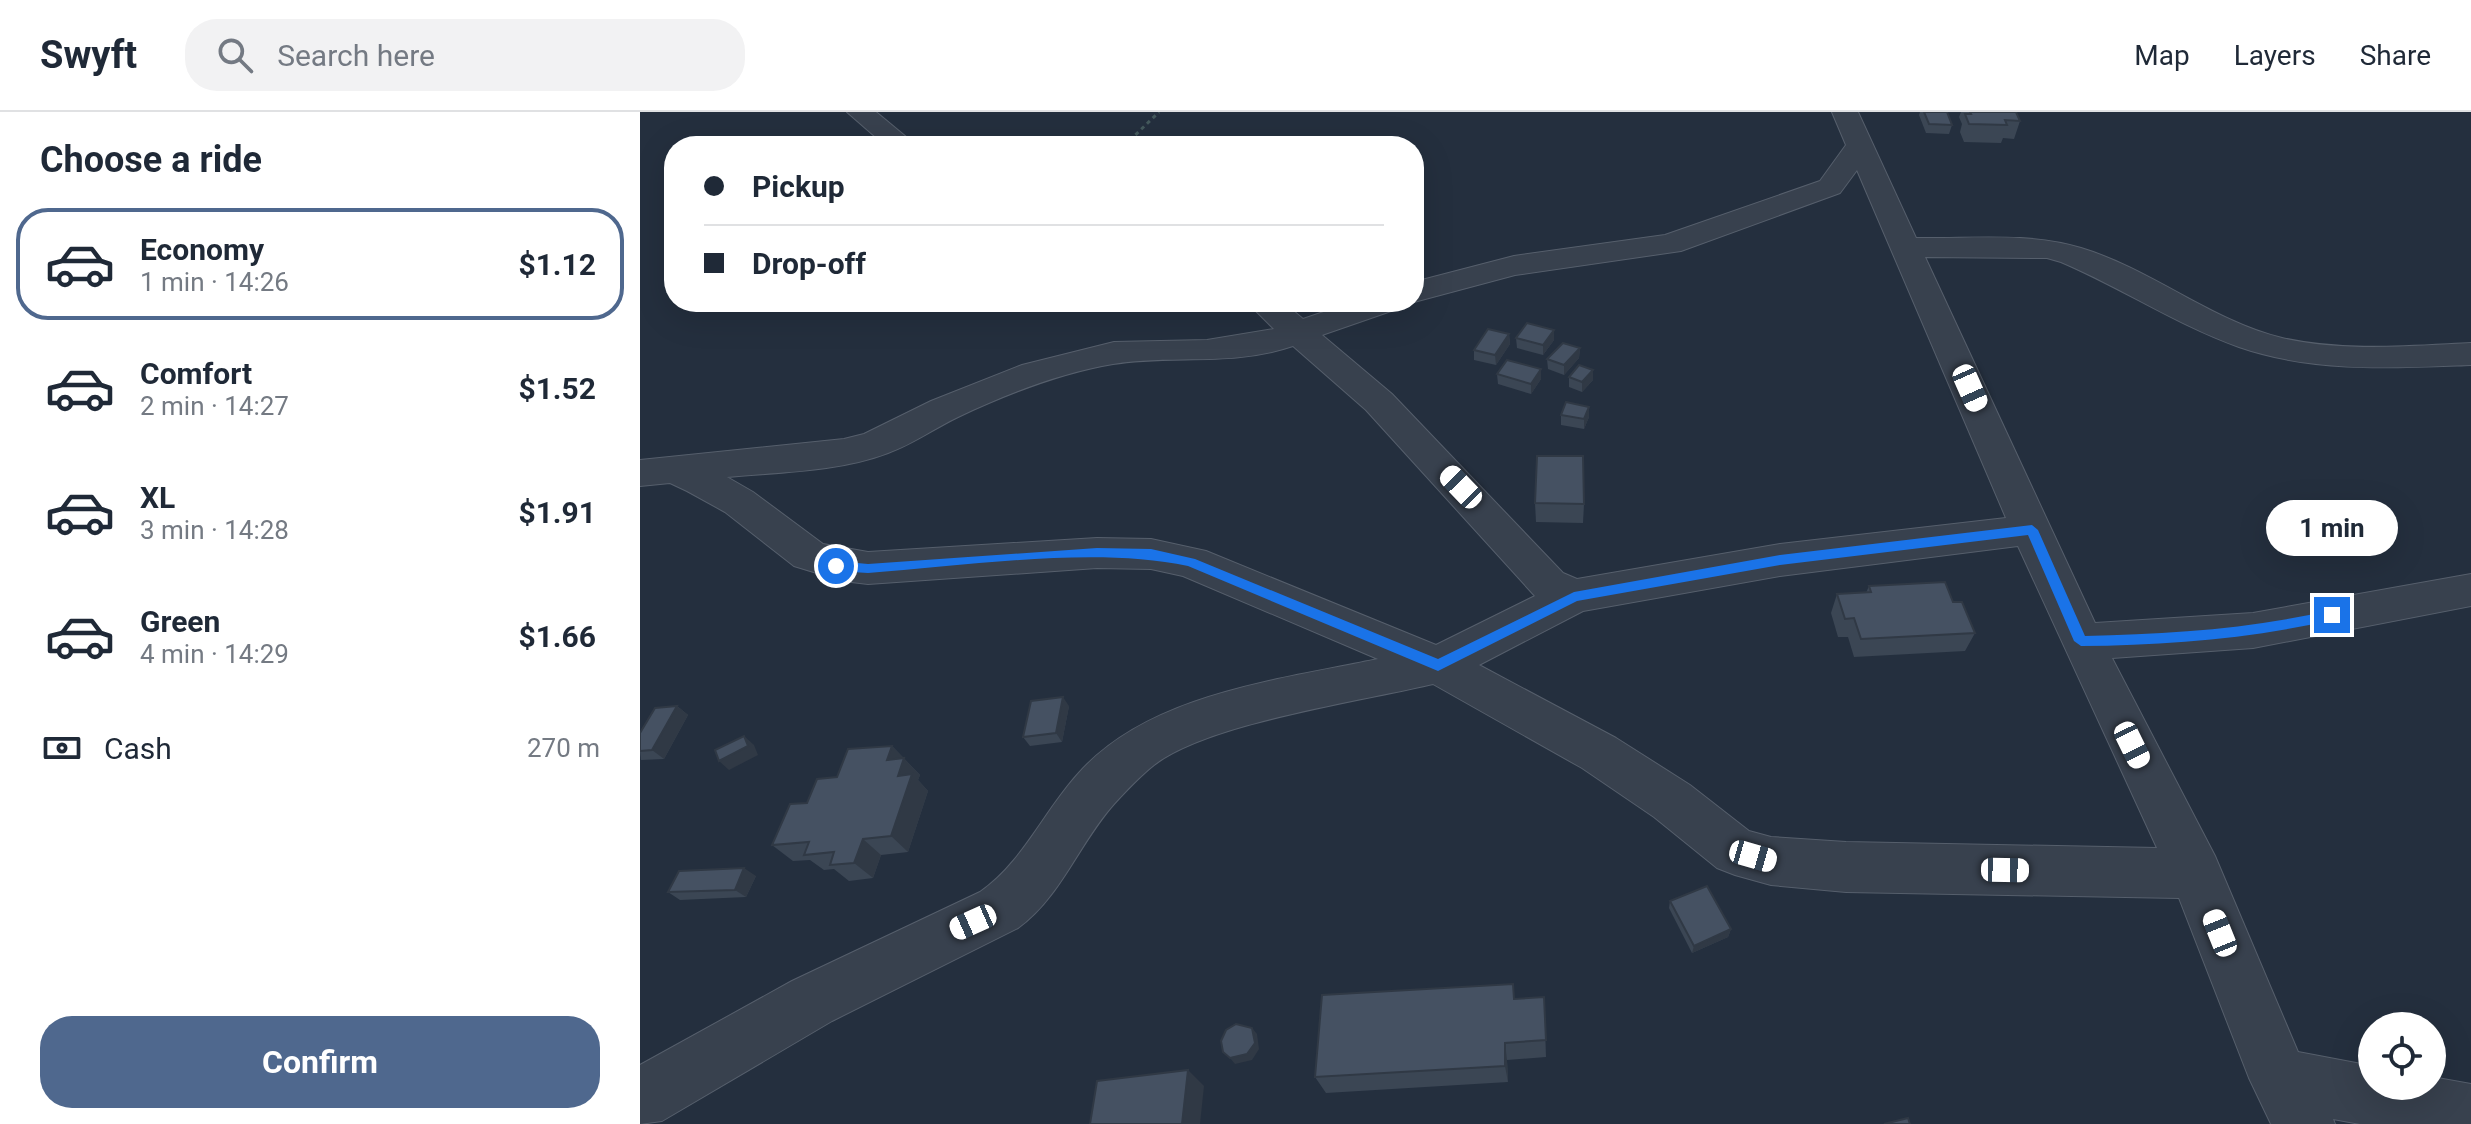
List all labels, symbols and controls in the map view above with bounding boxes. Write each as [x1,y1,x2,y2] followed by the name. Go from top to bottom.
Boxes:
[185,19,745,91] search box
[40,33,137,77] text: Swyft
[213,33,257,77] icon: search
[277,38,435,73] text: Search here
[2134,39,2190,72] text: Map
[2234,39,2316,72] text: Layers
[2360,39,2431,72] text: Share
[40,139,262,181] text: Choose a ride
[752,169,845,204] text: Pickup
[44,228,116,300] icon: car
[140,232,264,267] text: Economy
[752,246,866,281] text: Drop-off
[518,247,596,282] text: $1.12
[140,267,289,297] text: 1 min · 14:26
[44,352,116,424] icon: car
[140,356,252,391] text: Comfort
[1949,361,1991,415] car
[518,371,596,406] text: $1.52
[140,391,289,421] text: 2 min · 14:27
[1436,461,1486,513] car
[44,476,116,548] icon: car
[140,480,175,515] text: XL
[518,495,596,530] text: $1.91
[2266,499,2398,555] callout: 1 min
[2299,513,2365,543] text: 1 min
[140,515,289,545] text: 3 min · 14:28
[818,548,854,584] route start
[2314,597,2350,633] route end
[44,600,116,672] icon: car
[140,604,220,639] text: Green
[518,619,596,654] text: $1.66
[140,639,289,669] text: 4 min · 14:29
[2111,718,2153,772] car
[40,726,84,770] icon: cash
[104,731,172,766] text: Cash
[527,733,600,763] text: 270 m
[1727,838,1779,874] car
[1981,858,2029,882] car
[946,901,1000,943] car
[2200,906,2240,960] car
[2358,1012,2446,1100] map controls
[2358,1012,2446,1100] button: locate
[40,1016,600,1108] button: Confirm

